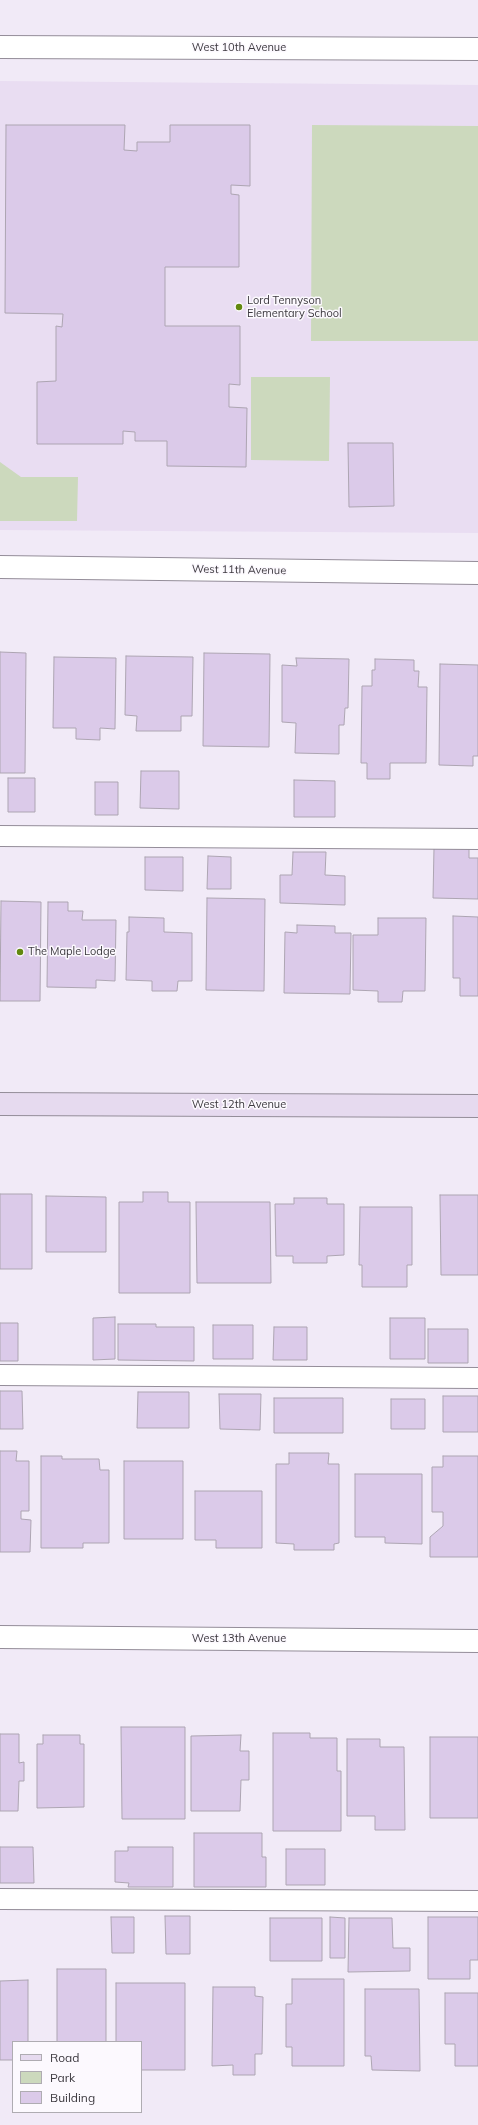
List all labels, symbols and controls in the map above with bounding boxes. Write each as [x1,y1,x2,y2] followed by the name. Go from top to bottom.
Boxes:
[192,41,286,55] street label: West 10th Avenue
[247,294,342,320] place label: Lord Tennyson Elementary School
[234,302,244,312] marker: Lord Tennyson Elementary School
[192,563,286,577] street label: West 11th Avenue
[28,945,115,959] place label: The Maple Lodge
[15,947,25,957] marker: The Maple Lodge
[192,1098,286,1112] street label: West 12th Avenue
[192,1632,286,1646] street label: West 13th Avenue
[12,2041,142,2113] legend
[50,2050,79,2065] text: Road
[50,2070,75,2085] text: Park
[50,2090,95,2105] text: Building

